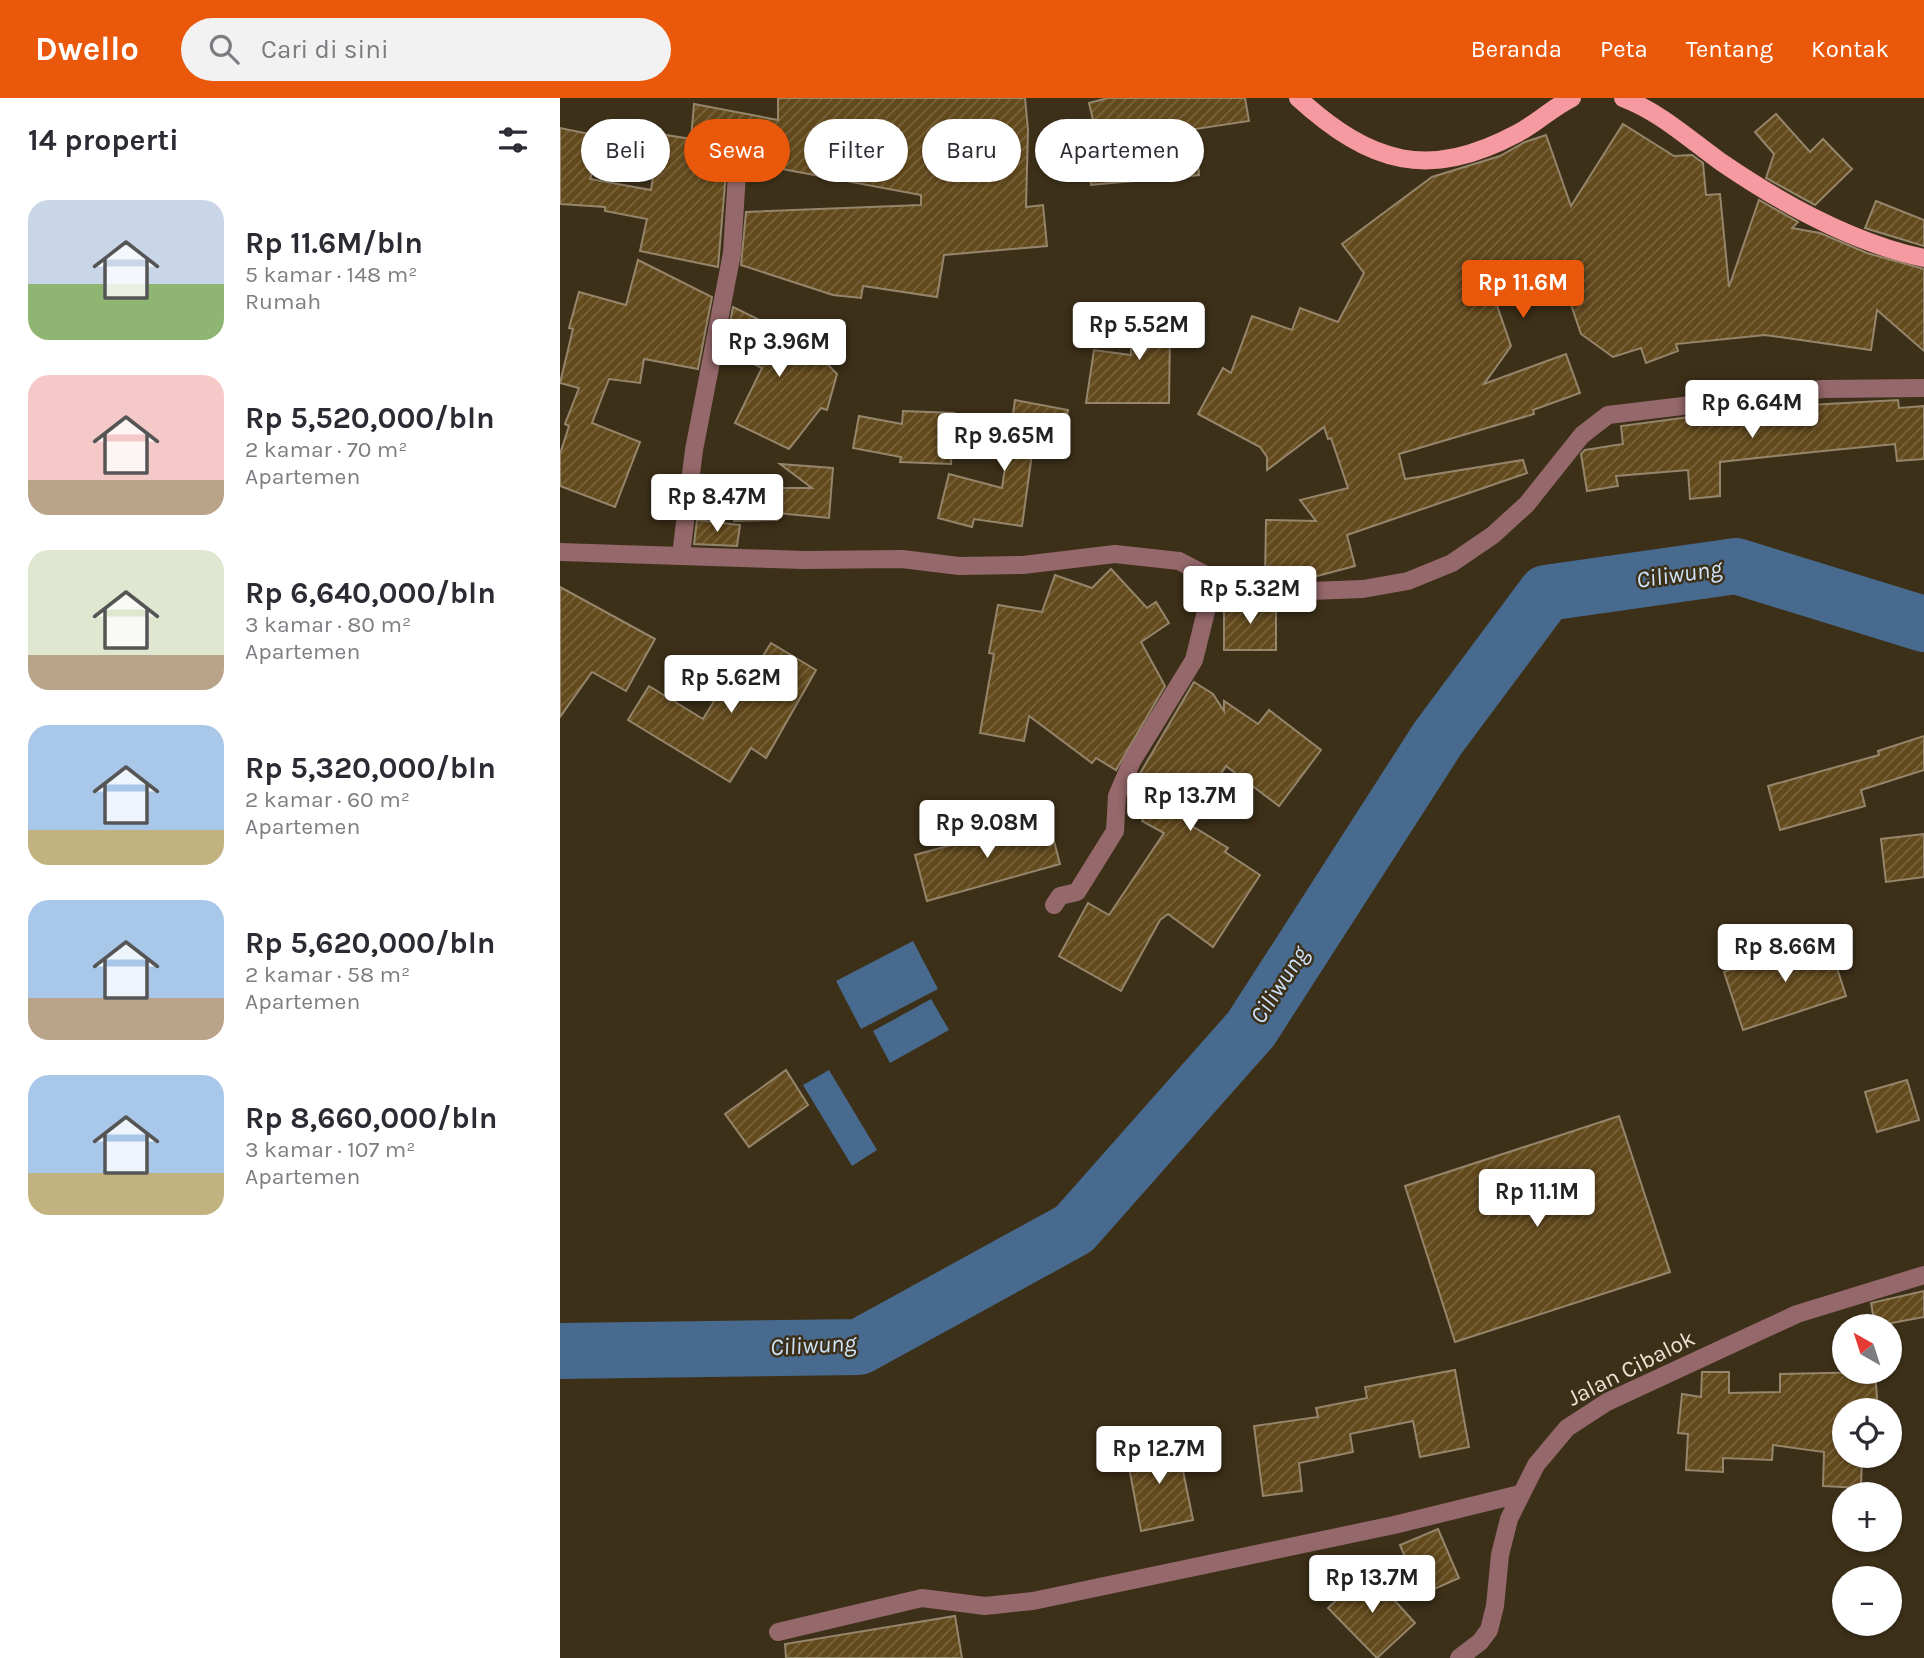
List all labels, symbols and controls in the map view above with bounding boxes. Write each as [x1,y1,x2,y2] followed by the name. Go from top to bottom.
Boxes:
[181,18,671,81] search box
[35,30,139,68] text: Dwello
[205,30,243,68] icon: search
[261,34,389,65] text: Cari di sini
[1471,35,1562,63] text: Beranda
[1600,35,1648,63] text: Peta
[1686,35,1773,63] text: Tentang
[1811,35,1889,63] text: Kontak
[581,119,670,182] chip: Beli
[684,119,790,182] chip: Sewa
[804,119,908,182] chip: Filter
[922,119,1021,182] chip: Baru
[1035,119,1204,182] chip: Apartemen
[494,121,532,159] icon: filters
[28,122,179,158] text: 14 properti
[245,225,423,261] text: Rp 11.6M/bln
[84,228,168,312] icon: home
[1451,260,1595,320] pin: Rp 11.6M
[245,261,417,288] text: 5 kamar · 148 m²
[1478,269,1568,296] text: Rp 11.6M
[245,288,321,315] text: Rumah
[1067,302,1211,362] pin: Rp 5.52M
[1089,311,1189,338] text: Rp 5.52M
[707,320,851,379] pin: Rp 3.96M
[728,328,830,355] text: Rp 3.96M
[1680,380,1824,440] pin: Rp 6.64M
[1701,389,1803,416] text: Rp 6.64M
[245,400,495,436] text: Rp 5,520,000/bln
[84,403,168,487] icon: home
[932,414,1076,473] pin: Rp 9.65M
[953,422,1055,449] text: Rp 9.65M
[245,436,408,463] text: 2 kamar · 70 m²
[245,463,360,490] text: Apartemen
[645,474,789,534] pin: Rp 8.47M
[667,483,767,510] text: Rp 8.47M
[1634,554,1724,594] water label: Ciliwung
[1178,566,1322,626] pin: Rp 5.32M
[245,575,496,611] text: Rp 6,640,000/bln
[1199,575,1301,602] text: Rp 5.32M
[84,578,168,662] icon: home
[245,611,411,638] text: 3 kamar · 80 m²
[245,638,360,665] text: Apartemen
[659,656,803,715] pin: Rp 5.62M
[681,664,781,691] text: Rp 5.62M
[245,750,496,786] text: Rp 5,320,000/bln
[84,753,168,837] icon: home
[1118,774,1262,833] pin: Rp 13.7M
[1143,782,1237,809] text: Rp 13.7M
[245,786,410,813] text: 2 kamar · 60 m²
[915,800,1059,860] pin: Rp 9.08M
[935,809,1039,836] text: Rp 9.08M
[245,813,360,840] text: Apartemen
[1713,924,1857,984] pin: Rp 8.66M
[245,925,496,961] text: Rp 5,620,000/bln
[84,928,168,1012] icon: home
[1734,933,1836,960] text: Rp 8.66M
[1244,941,1315,1029] water label: Ciliwung
[245,961,410,988] text: 2 kamar · 58 m²
[245,988,360,1015] text: Apartemen
[245,1100,497,1136] text: Rp 8,660,000/bln
[84,1103,168,1187] icon: home
[245,1136,415,1163] text: 3 kamar · 107 m²
[245,1163,360,1190] text: Apartemen
[1465,1170,1609,1229] pin: Rp 11.1M
[1495,1178,1579,1205] text: Rp 11.1M
[1832,1314,1902,1384] north arrow
[1832,1314,1902,1636] map controls
[1563,1324,1699,1412] street label: Jalan Cibalok
[769,1329,858,1361] water label: Ciliwung
[1832,1398,1902,1468] button: locate
[1087,1426,1231,1486] pin: Rp 12.7M
[1112,1435,1206,1462] text: Rp 12.7M
[1832,1482,1902,1552] button: +
[1300,1556,1444,1615] pin: Rp 13.7M
[1325,1564,1419,1591] text: Rp 13.7M
[1832,1566,1902,1636] button: −

